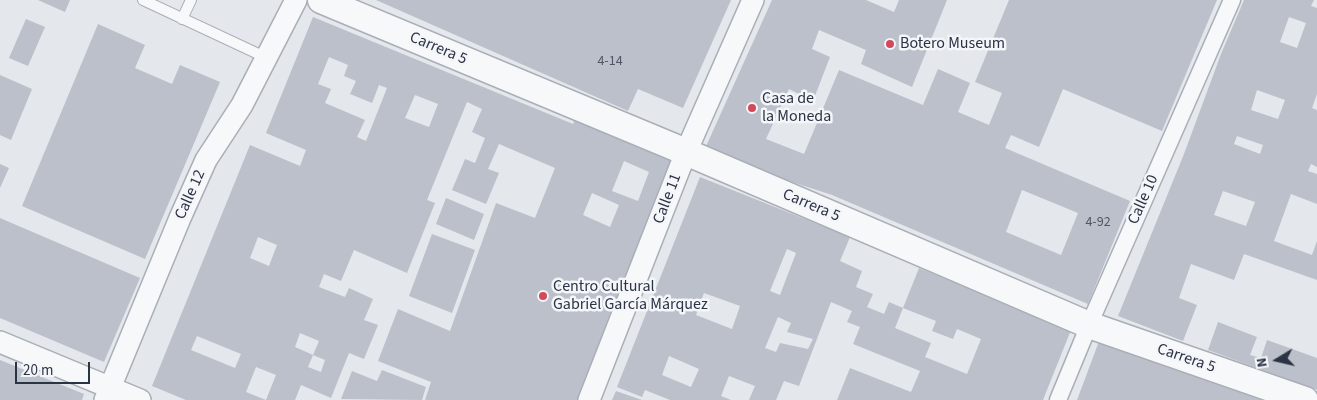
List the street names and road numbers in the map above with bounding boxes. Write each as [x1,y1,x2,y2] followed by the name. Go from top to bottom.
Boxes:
[406,28,470,70] street label: Carrera 5
[172,167,210,223] street label: Calle 12
[650,171,686,227] street label: Calle 11
[1125,172,1163,228] street label: Calle 10
[779,185,843,227] street label: Carrera 5
[1154,340,1218,378] street label: Carrera 5

